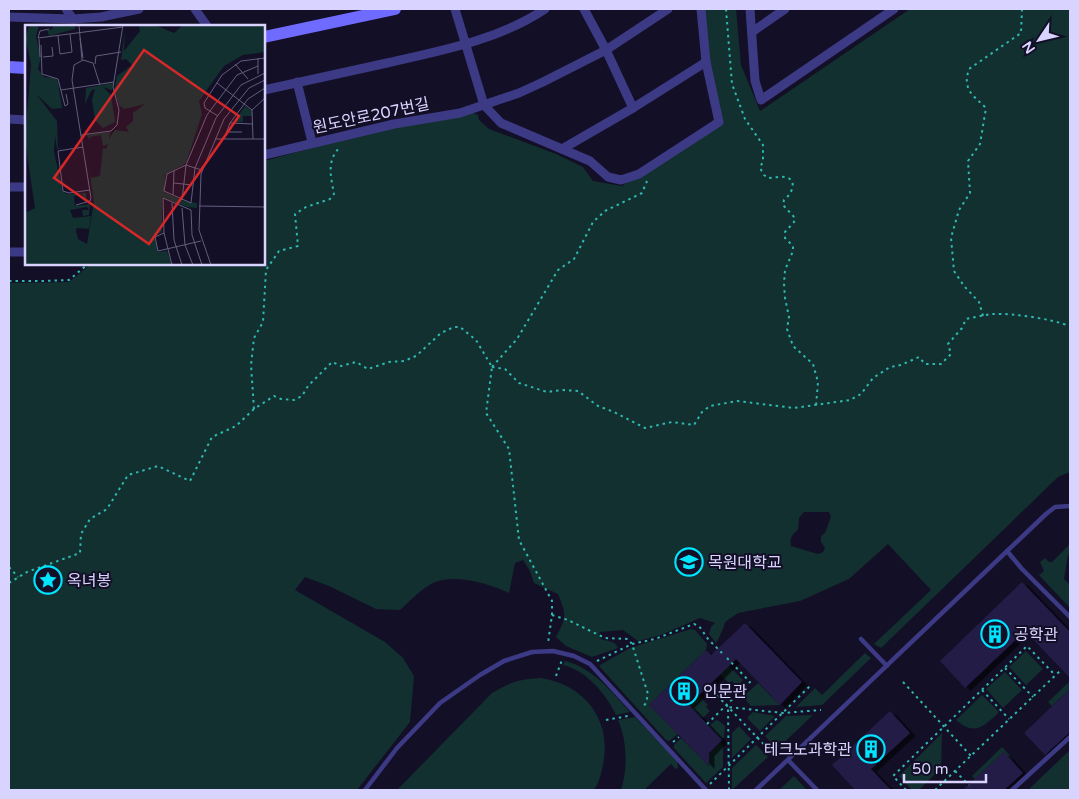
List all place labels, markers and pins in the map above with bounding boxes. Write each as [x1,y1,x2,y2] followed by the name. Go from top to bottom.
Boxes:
[674,547,704,577] school or university icon: 목원대학교
[708,553,782,573] place label: 목원대학교
[33,565,63,595] place icon: 옥녀봉
[67,571,111,591] place label: 옥녀봉
[980,619,1010,649] building icon: 공학관
[1014,625,1058,645] place label: 공학관
[669,676,699,706] building icon: 인문관
[703,682,747,702] place label: 인문관
[856,734,886,764] building icon: 테크노과학관
[764,740,852,760] place label: 테크노과학관

